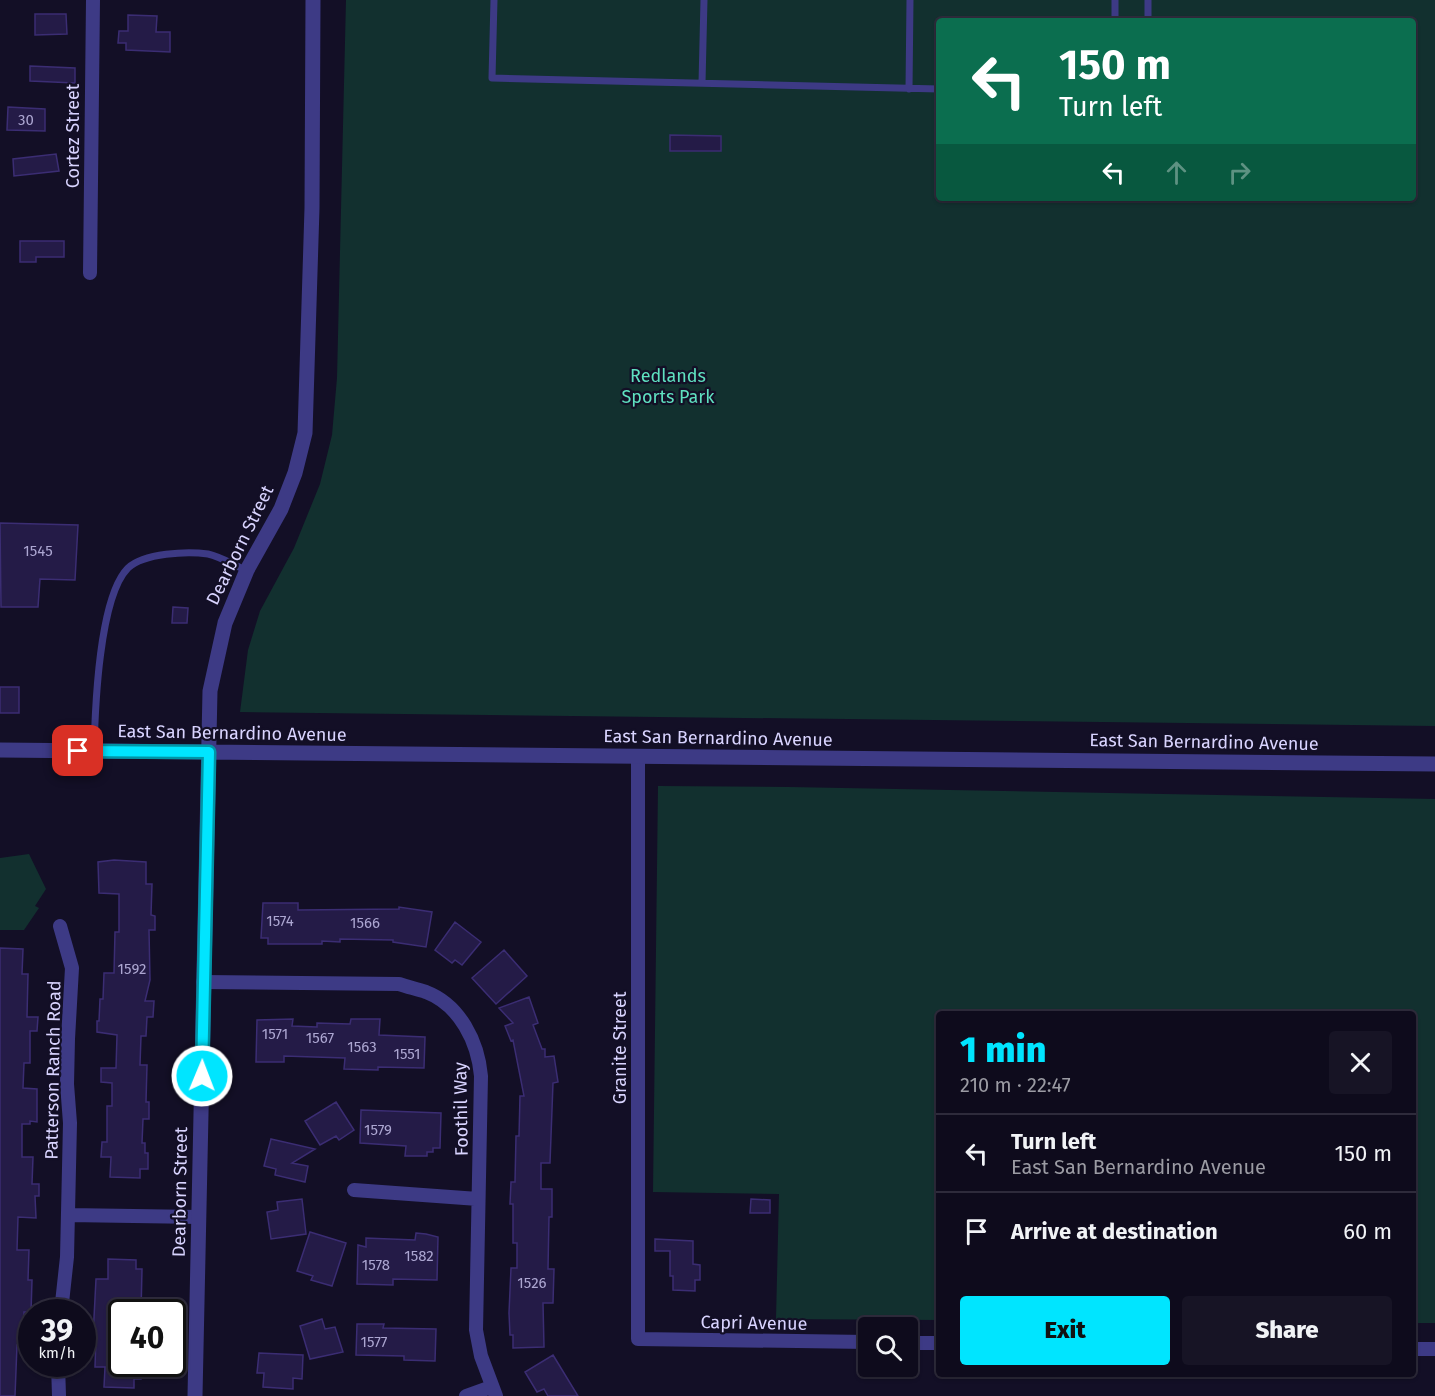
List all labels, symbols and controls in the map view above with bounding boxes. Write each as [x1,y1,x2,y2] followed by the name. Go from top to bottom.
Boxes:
[1059,40,1171,90] text: 150 m
[960,42,1038,120] icon: left
[62,83,84,188] street label: Cortez Street
[1059,91,1162,123] text: Turn left
[18,111,34,129] house number: 30
[1097,156,1130,189] icon: left
[1160,156,1193,189] icon: ahead
[1223,156,1256,189] icon: right
[621,365,715,408] park label: Redlands Sports Park
[202,481,279,608] street label: Dearborn Street
[23,542,53,560] house number: 1545
[117,720,347,746] street label: East San Bernardino Avenue
[52,725,103,776] pin
[603,725,833,751] street label: East San Bernardino Avenue
[1089,729,1319,755] street label: East San Bernardino Avenue
[61,734,94,767] icon: arrive
[266,912,294,930] house number: 1574
[350,914,380,932] house number: 1566
[118,960,146,978] house number: 1592
[40,980,66,1160] street label: Patterson Ranch Road
[609,991,631,1104] street label: Granite Street
[262,1025,288,1043] house number: 1571
[960,1028,1046,1072] text: 1 min
[306,1029,334,1047] house number: 1567
[1329,1031,1392,1094] button: close
[347,1038,377,1056] house number: 1563
[170,1044,234,1108] position arrow
[393,1045,421,1063] house number: 1551
[449,1062,473,1156] street label: Foothil Way
[960,1073,1071,1097] text: 210 m · 22:47
[364,1121,392,1139] house number: 1579
[168,1126,192,1257] street label: Dearborn Street
[1011,1128,1096,1155] text: Turn left
[960,1137,993,1170] icon: left
[1334,1140,1392,1167] text: 150 m
[1011,1155,1266,1179] text: East San Bernardino Avenue
[960,1215,993,1248] icon: arrive
[1011,1218,1218,1245] text: Arrive at destination
[1343,1218,1392,1245] text: 60 m
[404,1247,434,1265] house number: 1582
[362,1256,390,1274] house number: 1578
[517,1274,547,1292] house number: 1526
[960,1296,1170,1365] button: Exit
[1182,1296,1392,1365] button: Share
[108,1299,186,1377] speed limit sign: 40
[700,1311,808,1335] street label: Capri Avenue
[41,1313,73,1349] text: 39
[858,1317,918,1377] map controls
[858,1317,918,1377] button: search
[361,1333,388,1351] house number: 1577
[38,1344,76,1362] text: km/h

